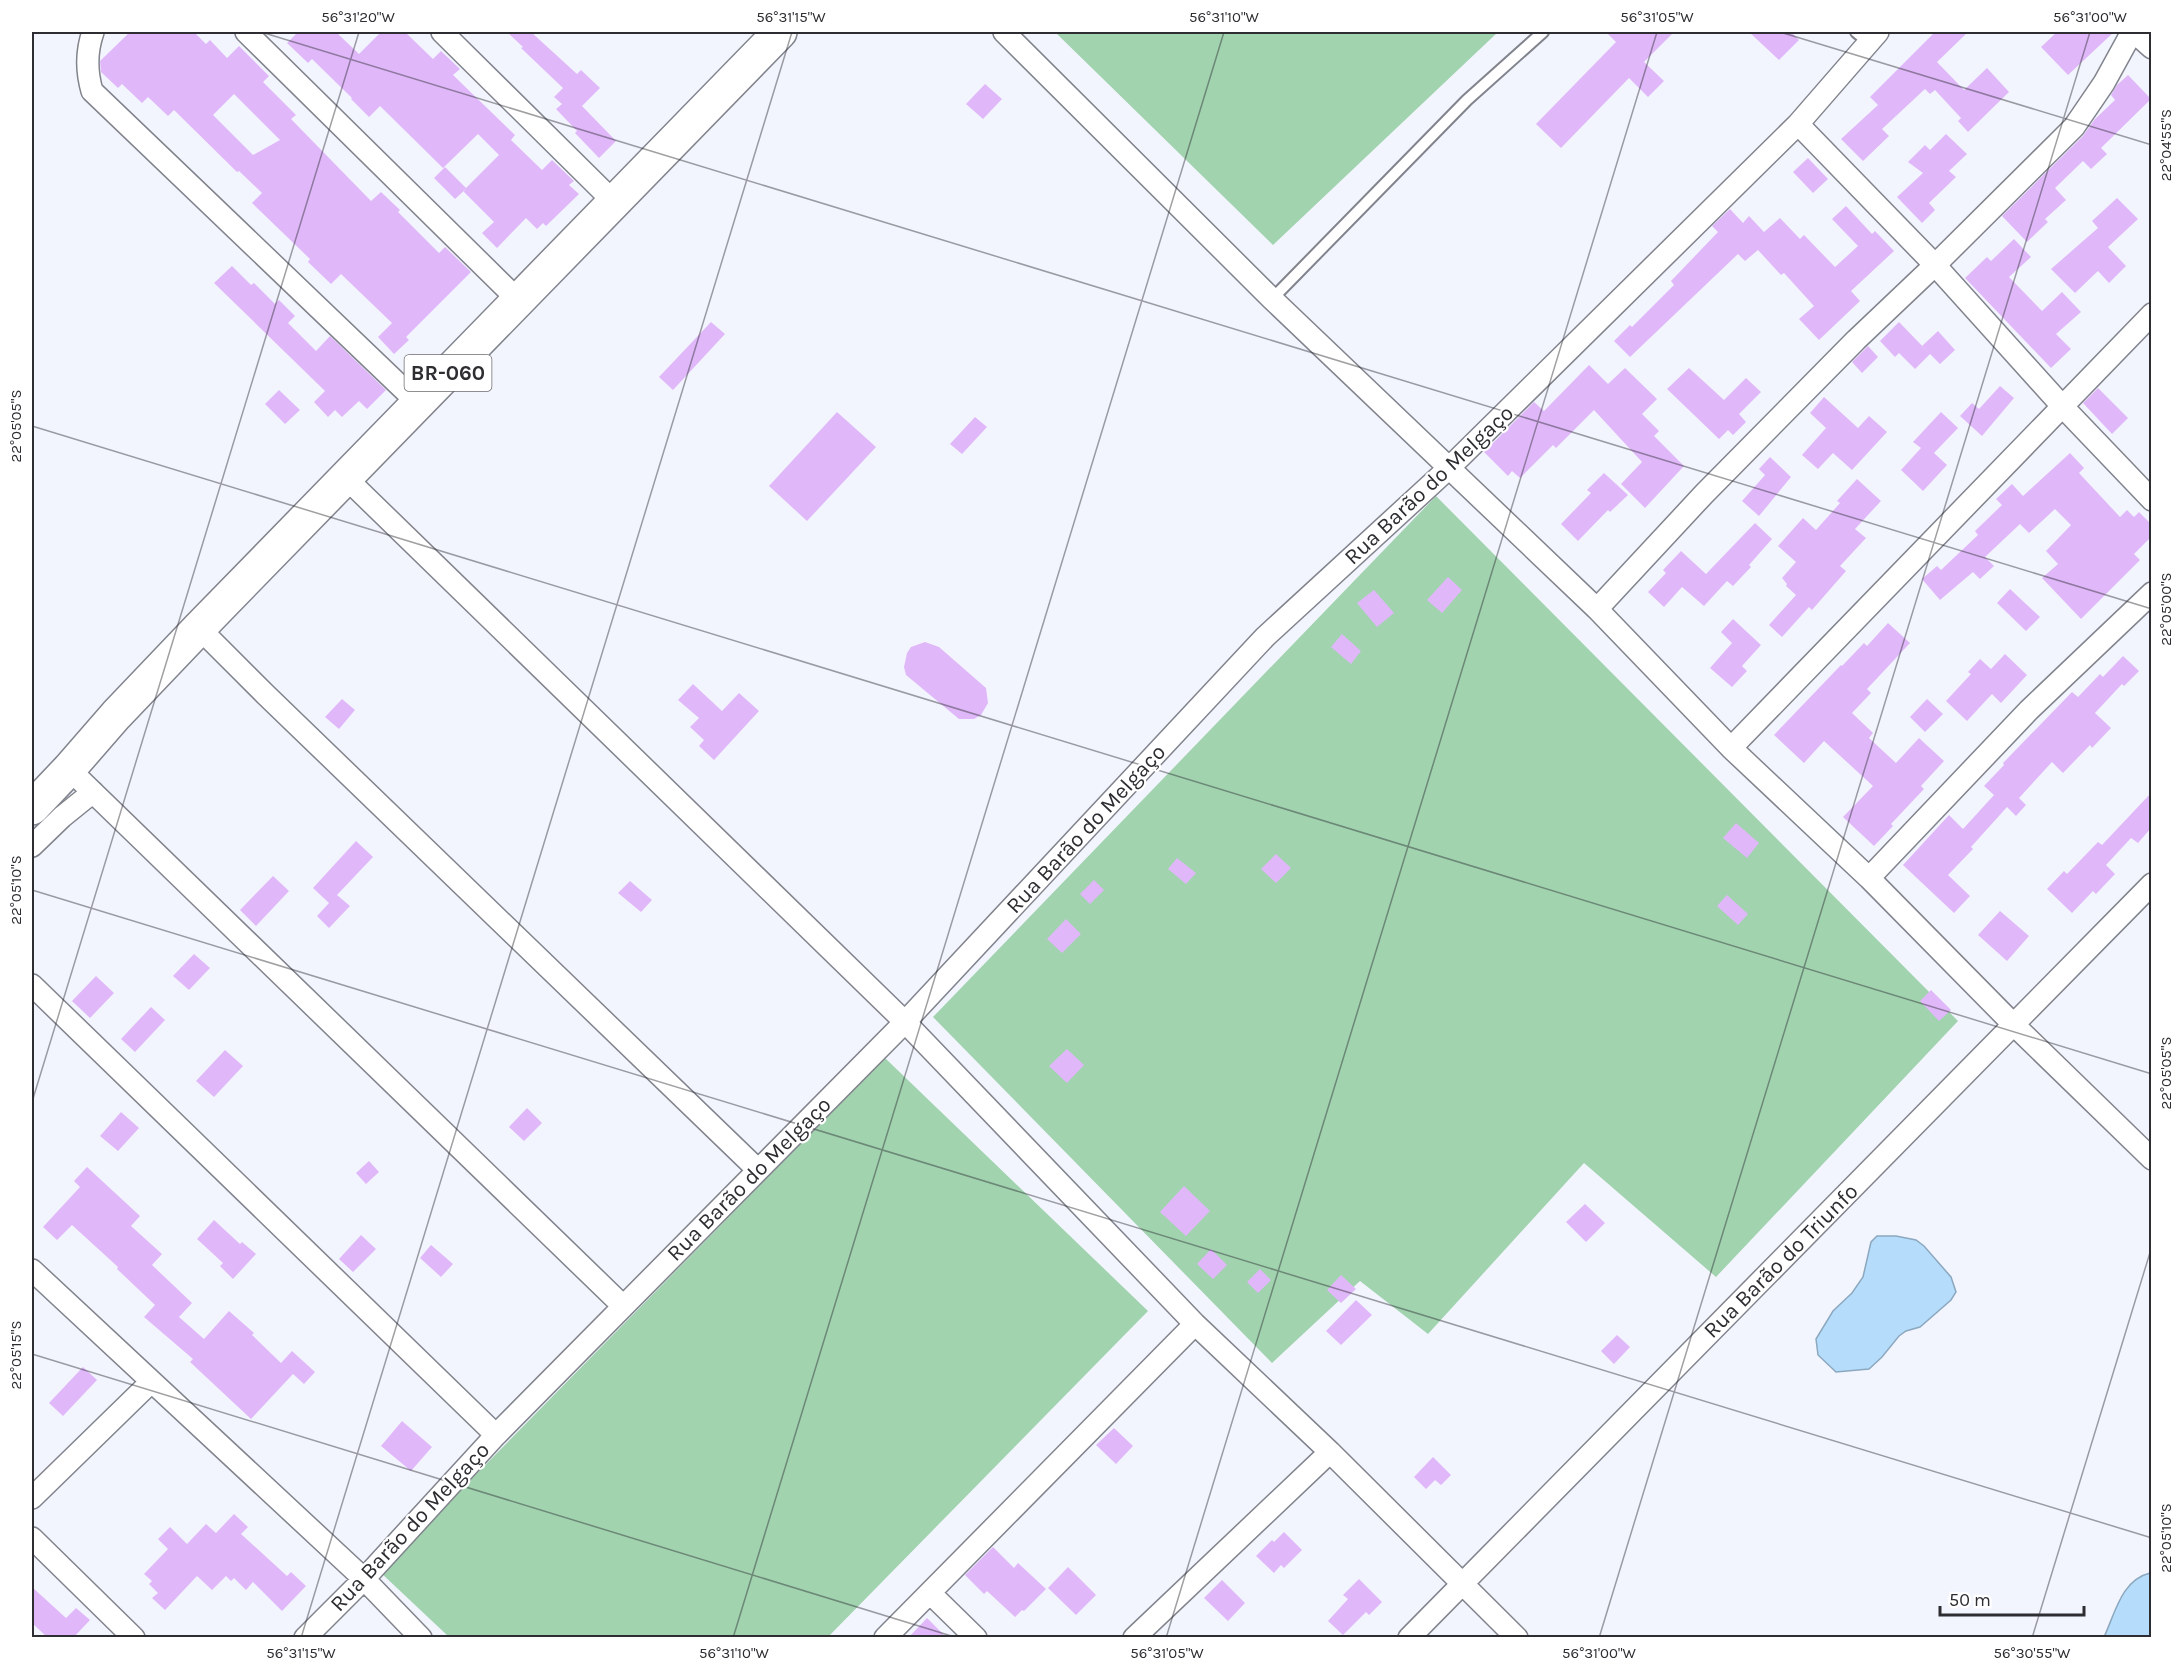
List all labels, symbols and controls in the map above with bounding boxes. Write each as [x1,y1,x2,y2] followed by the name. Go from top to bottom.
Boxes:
[321,8,395,26] text: 56°31'20"W
[756,8,826,26] text: 56°31'15"W
[1189,8,1260,26] text: 56°31'10"W
[1620,8,1694,26] text: 56°31'05"W
[2053,8,2127,26] text: 56°31'00"W
[2157,109,2175,181] text: 22°04'55"S
[404,355,492,391] road number: BR-060
[7,390,25,462] text: 22°05'05"S
[1339,400,1519,570] street label: Rua Barão do Melgaço
[2157,572,2175,646] text: 22°05'00"S
[1001,739,1171,919] street label: Rua Barão do Melgaço
[7,855,25,925] text: 22°05'10"S
[2157,1037,2175,1109] text: 22°05'05"S
[661,1091,837,1267] street label: Rua Barão do Melgaço
[1698,1178,1864,1344] street label: Rua Barão do Triunfo
[7,1321,25,1389] text: 22°05'15"S
[325,1437,495,1617] street label: Rua Barão do Melgaço
[2157,1503,2175,1573] text: 22°05'10"S
[1940,1579,2084,1617] scale bar
[1949,1589,1991,1611] text: 50 m
[266,1644,336,1662] text: 56°31'15"W
[699,1644,770,1662] text: 56°31'10"W
[1130,1644,1204,1662] text: 56°31'05"W
[1562,1644,1636,1662] text: 56°31'00"W
[1994,1644,2071,1662] text: 56°30'55"W

